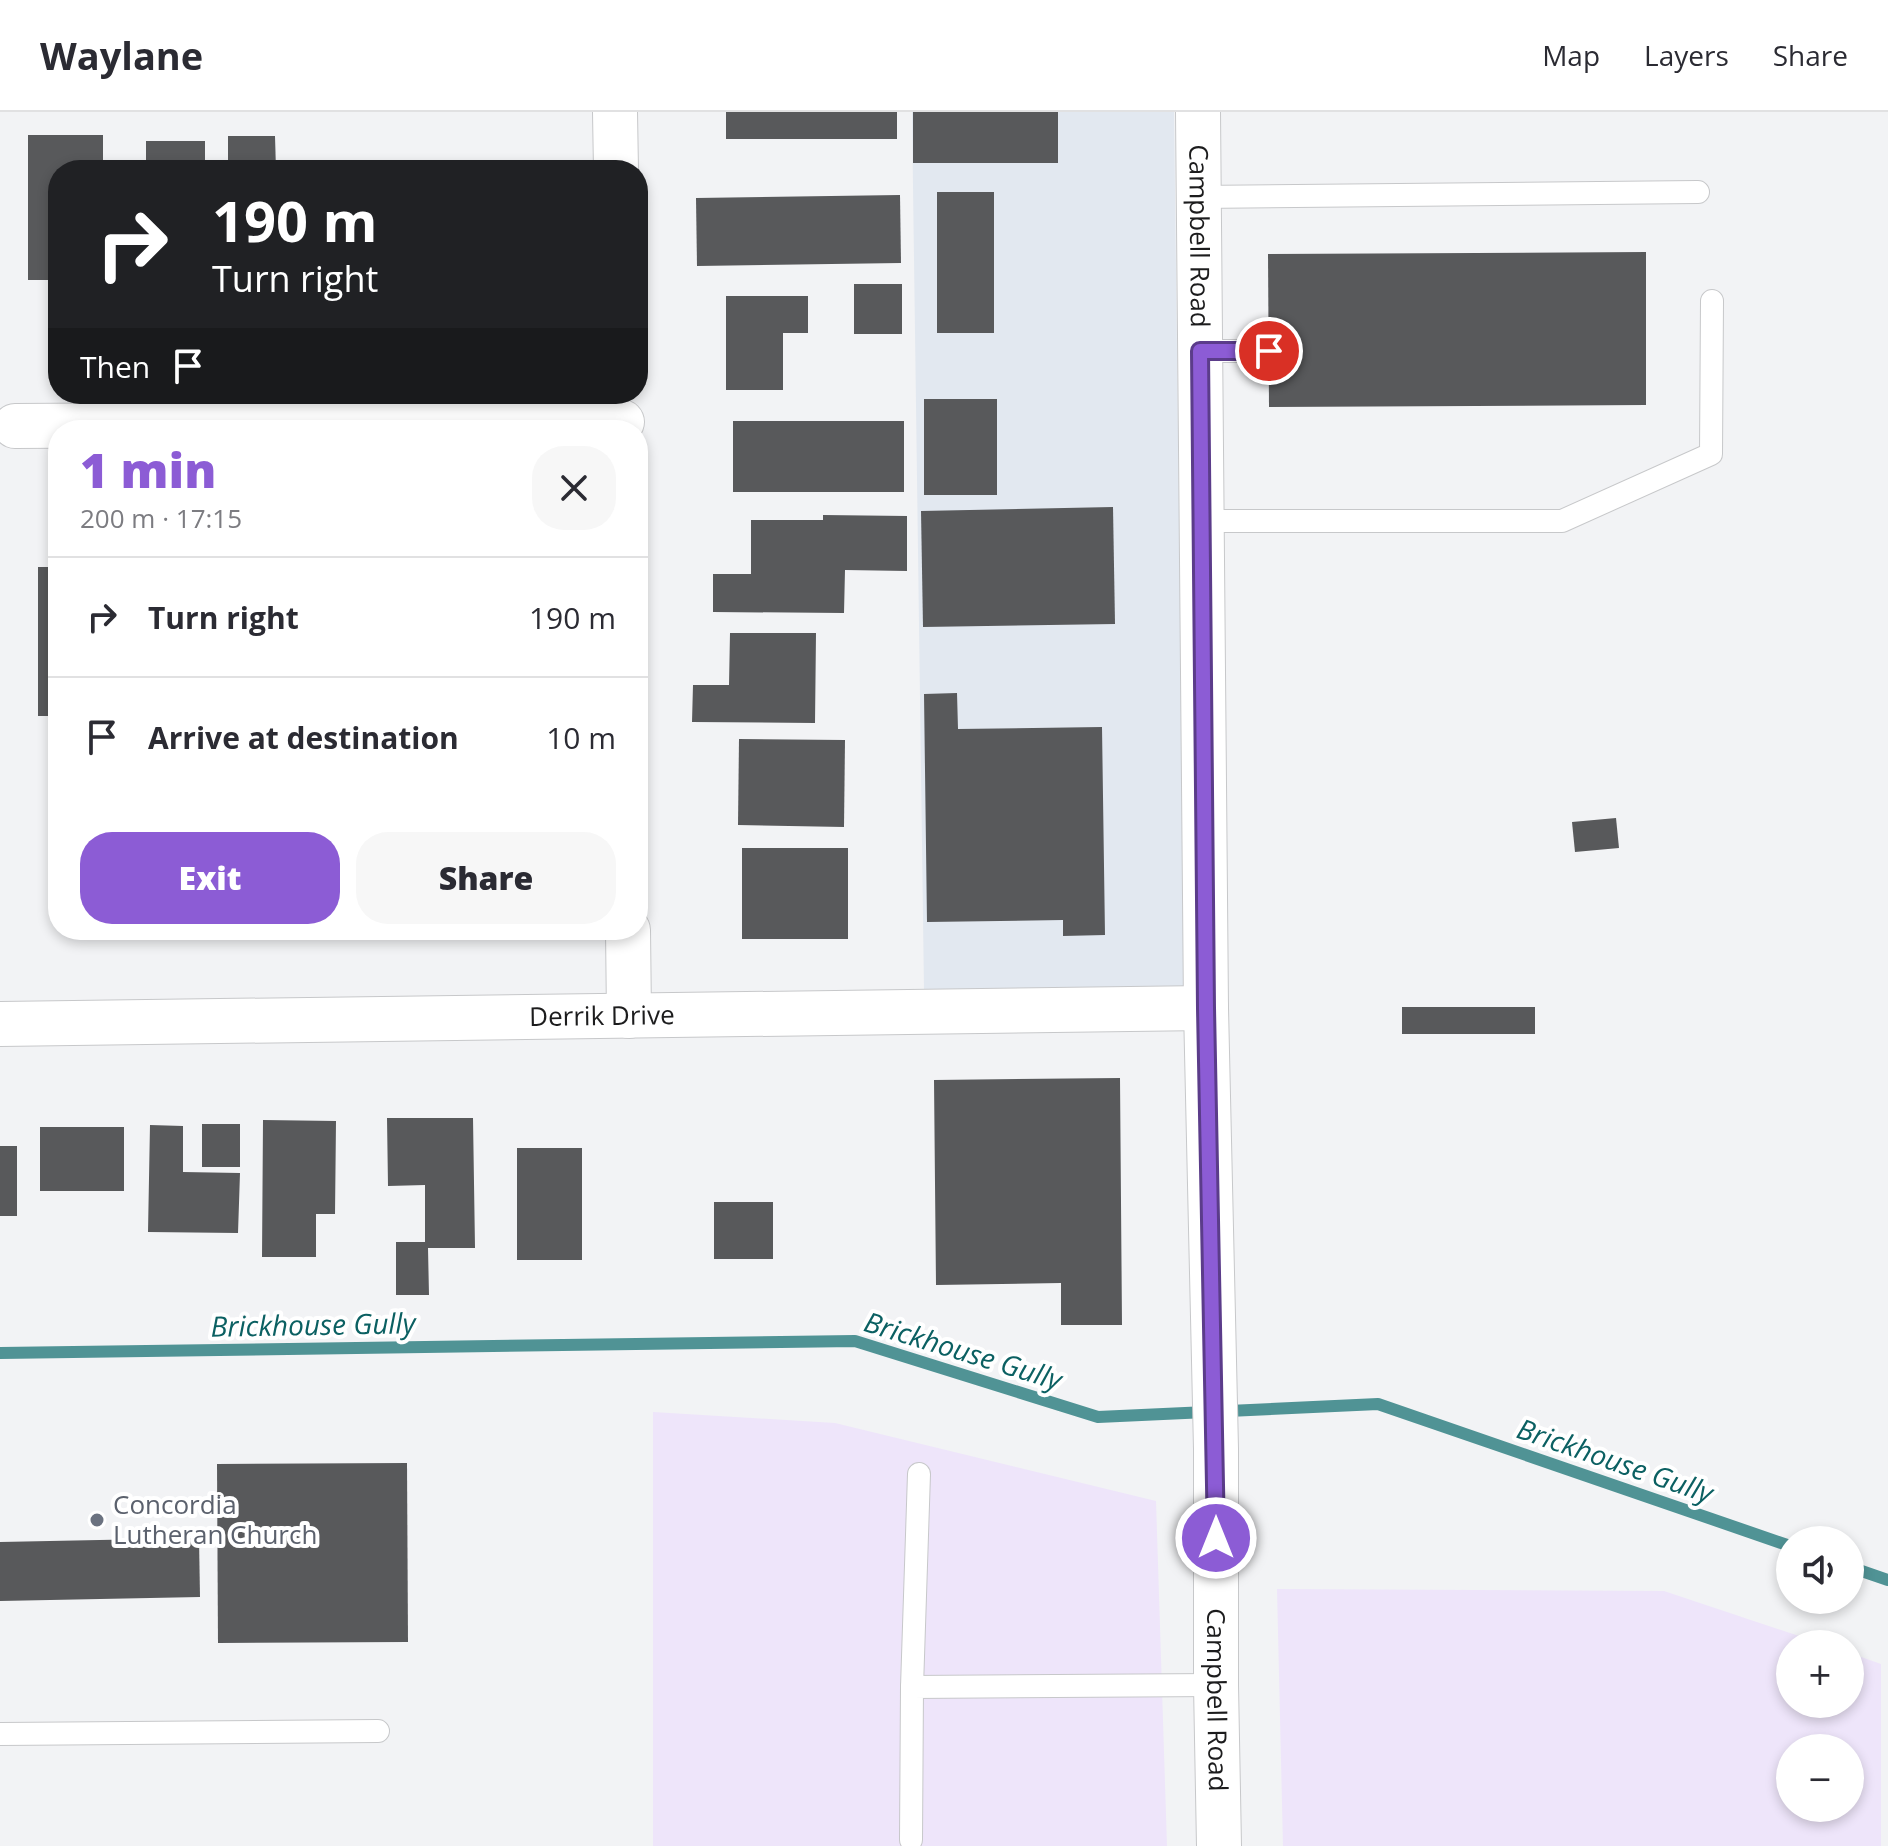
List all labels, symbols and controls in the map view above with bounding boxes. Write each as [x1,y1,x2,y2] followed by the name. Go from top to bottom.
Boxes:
[40,29,203,81] text: Waylane
[1542,36,1600,74] text: Map
[1644,36,1729,74] text: Layers
[1773,36,1848,74] text: Share
[1181,144,1219,328] street label: Campbell Road
[212,182,378,258] text: 190 m
[80,192,184,296] icon: right
[212,254,378,303] text: Turn right
[1235,317,1303,385] pin
[1247,329,1291,373] icon: arrive
[166,344,210,388] icon: arrive
[80,346,150,387] text: Then
[80,437,216,502] text: 1 min
[532,446,616,530] button: close
[80,500,242,536] text: 200 m · 17:15
[80,595,124,639] icon: right
[148,597,299,638] text: Turn right
[529,597,616,638] text: 190 m
[80,715,124,759] icon: arrive
[148,717,459,758] text: Arrive at destination
[546,717,616,758] text: 10 m
[80,832,340,924] button: Exit
[356,832,616,924] button: Share
[529,996,675,1034] street label: Derrik Drive
[860,1302,1069,1399] water label: Brickhouse Gully
[210,1303,418,1345] water label: Brickhouse Gully
[1512,1409,1720,1512] water label: Brickhouse Gully
[113,1486,317,1552] place label: Concordia Lutheran Church
[1174,1496,1258,1580] position arrow
[88,1511,106,1529] marker: Concordia Lutheran Church
[1776,1526,1864,1822] map controls
[1776,1526,1864,1614] button: sound
[1199,1608,1237,1792] street label: Campbell Road
[1776,1630,1864,1718] button: +
[1776,1734,1864,1822] button: −

